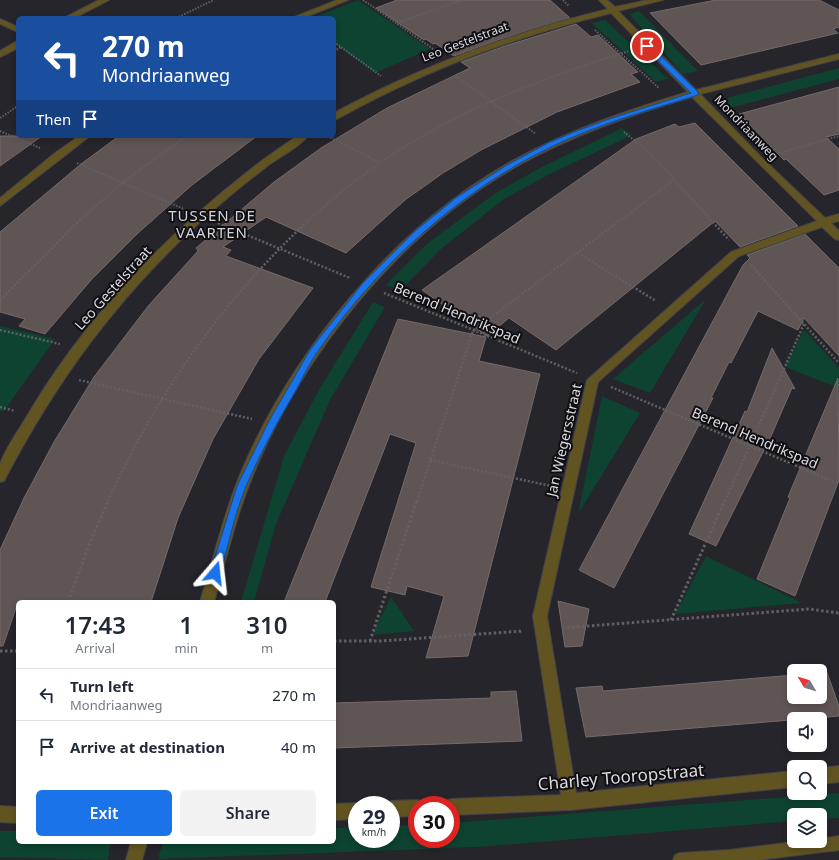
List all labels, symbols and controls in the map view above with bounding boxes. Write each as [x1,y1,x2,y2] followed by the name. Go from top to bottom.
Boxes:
[419,17,511,66] street label: Leo Gestelstraat
[102,27,185,65] text: 270 m
[630,29,664,63] pin
[36,32,88,84] icon: left
[636,35,658,57] icon: arrive
[102,63,230,87] text: Mondriaanweg
[711,91,782,164] street label: Mondriaanweg
[79,108,101,130] icon: arrive
[36,109,71,129] text: Then
[168,205,256,242] district label: TUSSEN DE VAARTEN
[70,242,155,334] street label: Leo Gestelstraat
[391,277,523,348] street label: Berend Hendrikspad
[541,381,586,500] street label: Jan Wiegersstraat
[689,402,821,473] street label: Berend Hendrikspad
[194,552,236,594] position arrow
[64,608,126,641] text: 17:43
[179,608,193,641] text: 1
[246,608,288,641] text: 310
[75,639,115,657] text: Arrival
[174,639,198,657] text: min
[261,639,273,657] text: m
[787,664,827,704] north arrow
[787,664,827,848] map controls
[70,676,134,696] text: Turn left
[36,684,58,706] icon: left
[272,685,316,705] text: 270 m
[70,696,163,714] text: Mondriaanweg
[787,712,827,752] button: sound
[36,736,58,758] icon: arrive
[70,737,225,757] text: Arrive at destination
[281,737,316,757] text: 40 m
[537,758,705,795] street label: Charley Tooropstraat
[787,760,827,800] button: search
[36,790,172,836] button: Exit
[180,790,316,836] button: Share
[408,796,460,848] speed limit sign: 30
[363,803,385,830] text: 29
[787,808,827,848] button: layers
[362,825,386,839] text: km/h

